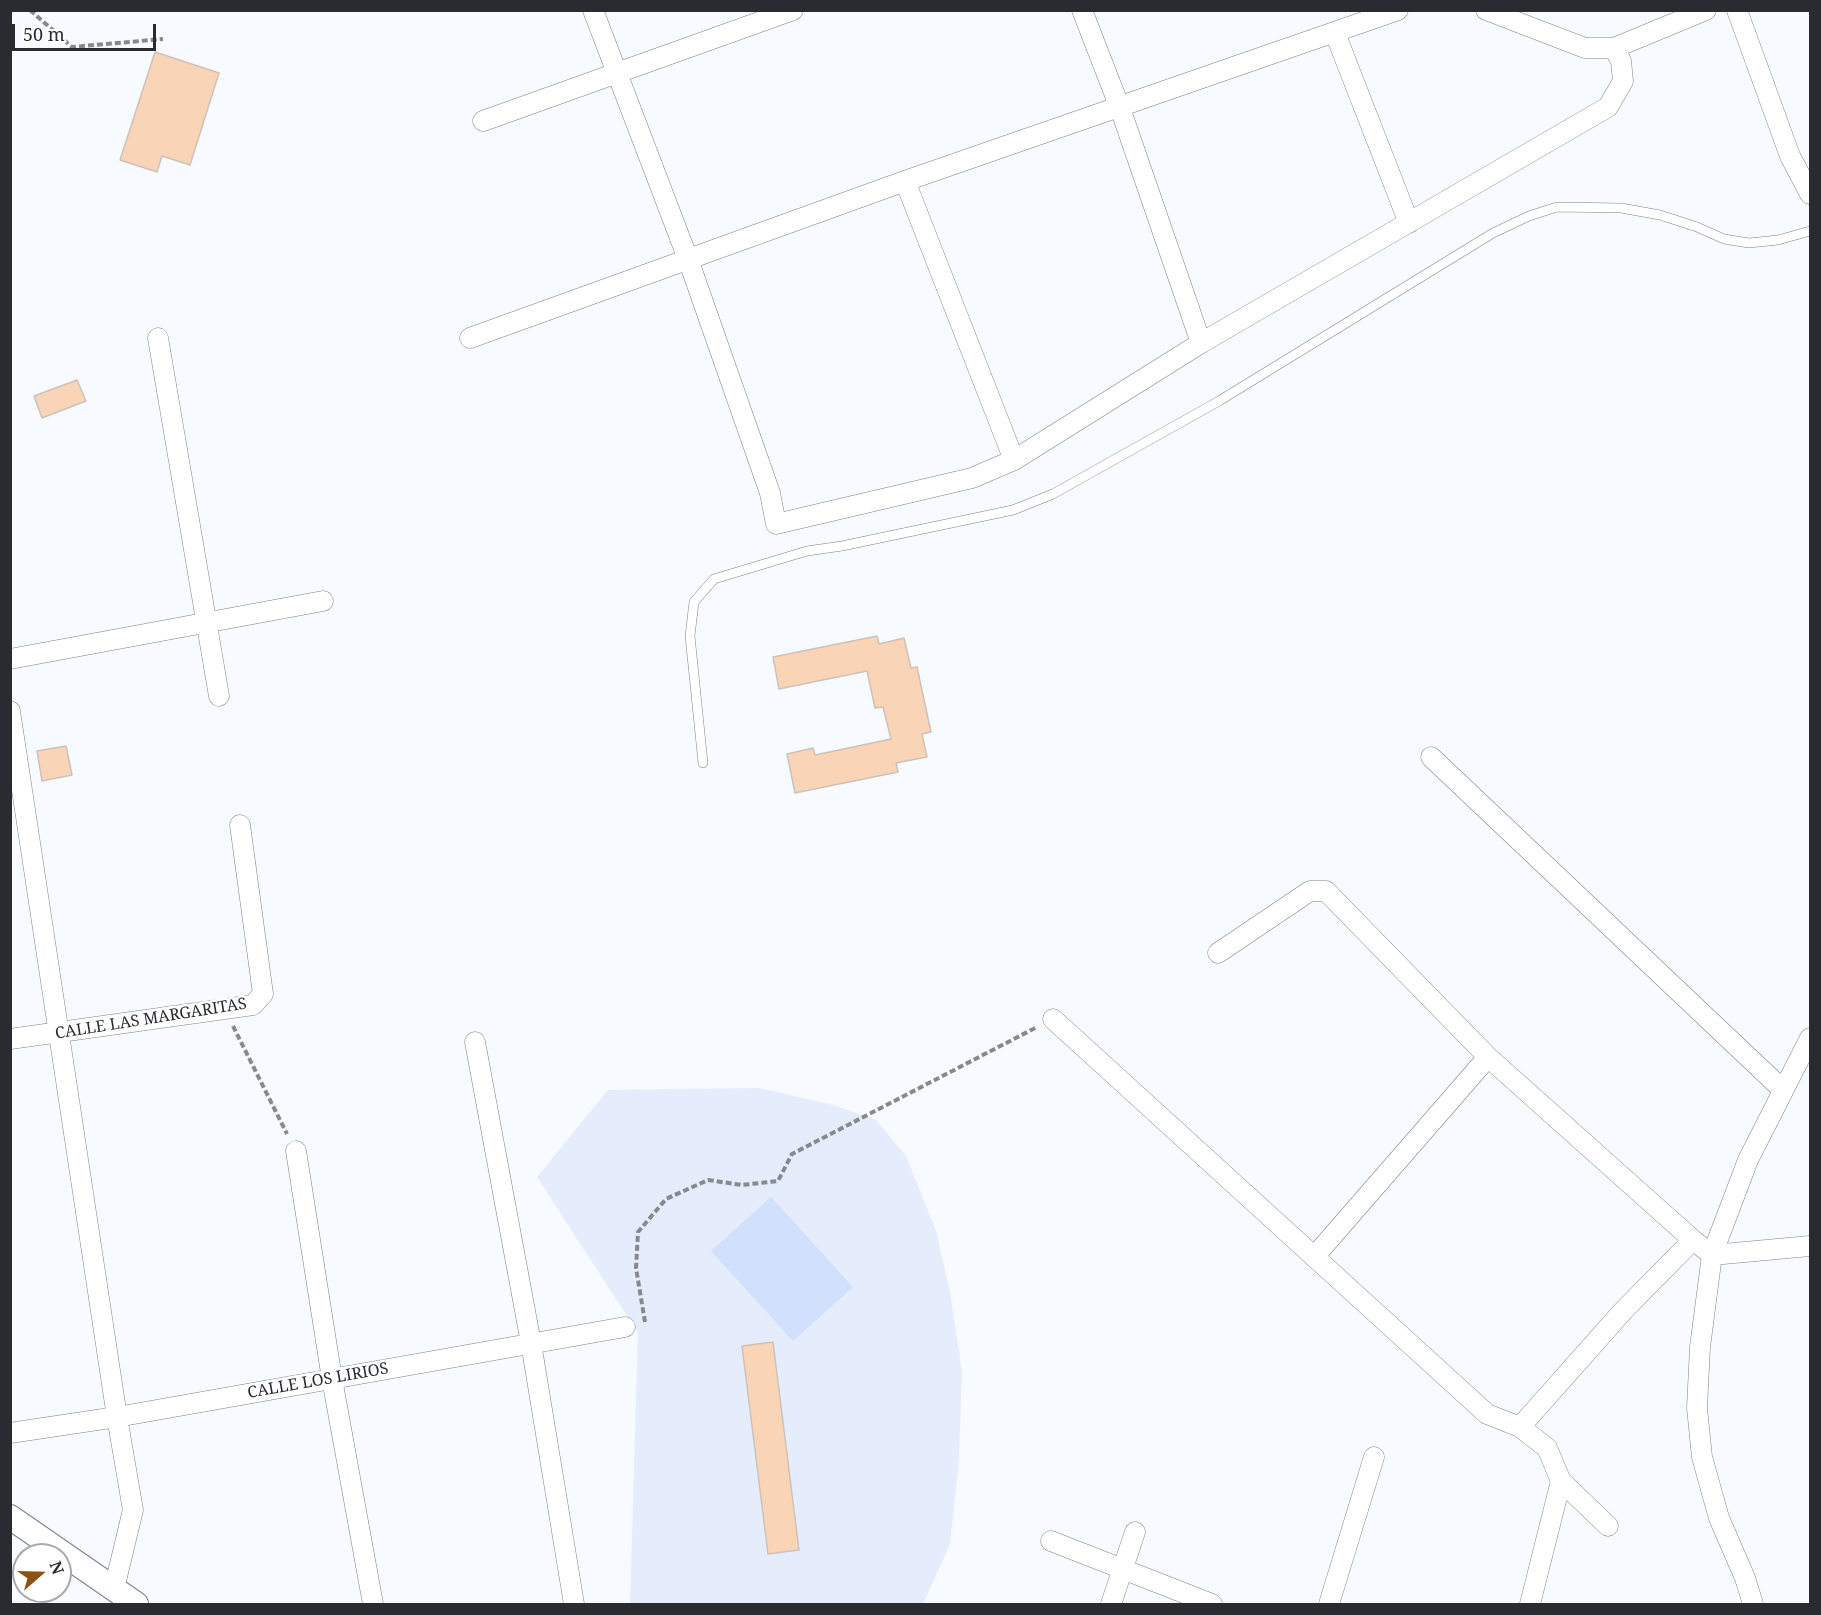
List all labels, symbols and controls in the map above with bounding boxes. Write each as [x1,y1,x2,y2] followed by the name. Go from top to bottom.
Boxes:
[15,12,159,50] scale bar
[23,22,65,46] text: 50 m
[54,994,248,1044] street label: CALLE LAS MARGARITAS
[246,1359,390,1403] street label: CALLE LOS LIRIOS
[12,1543,72,1603] north arrow
[45,1558,70,1577] text: N

